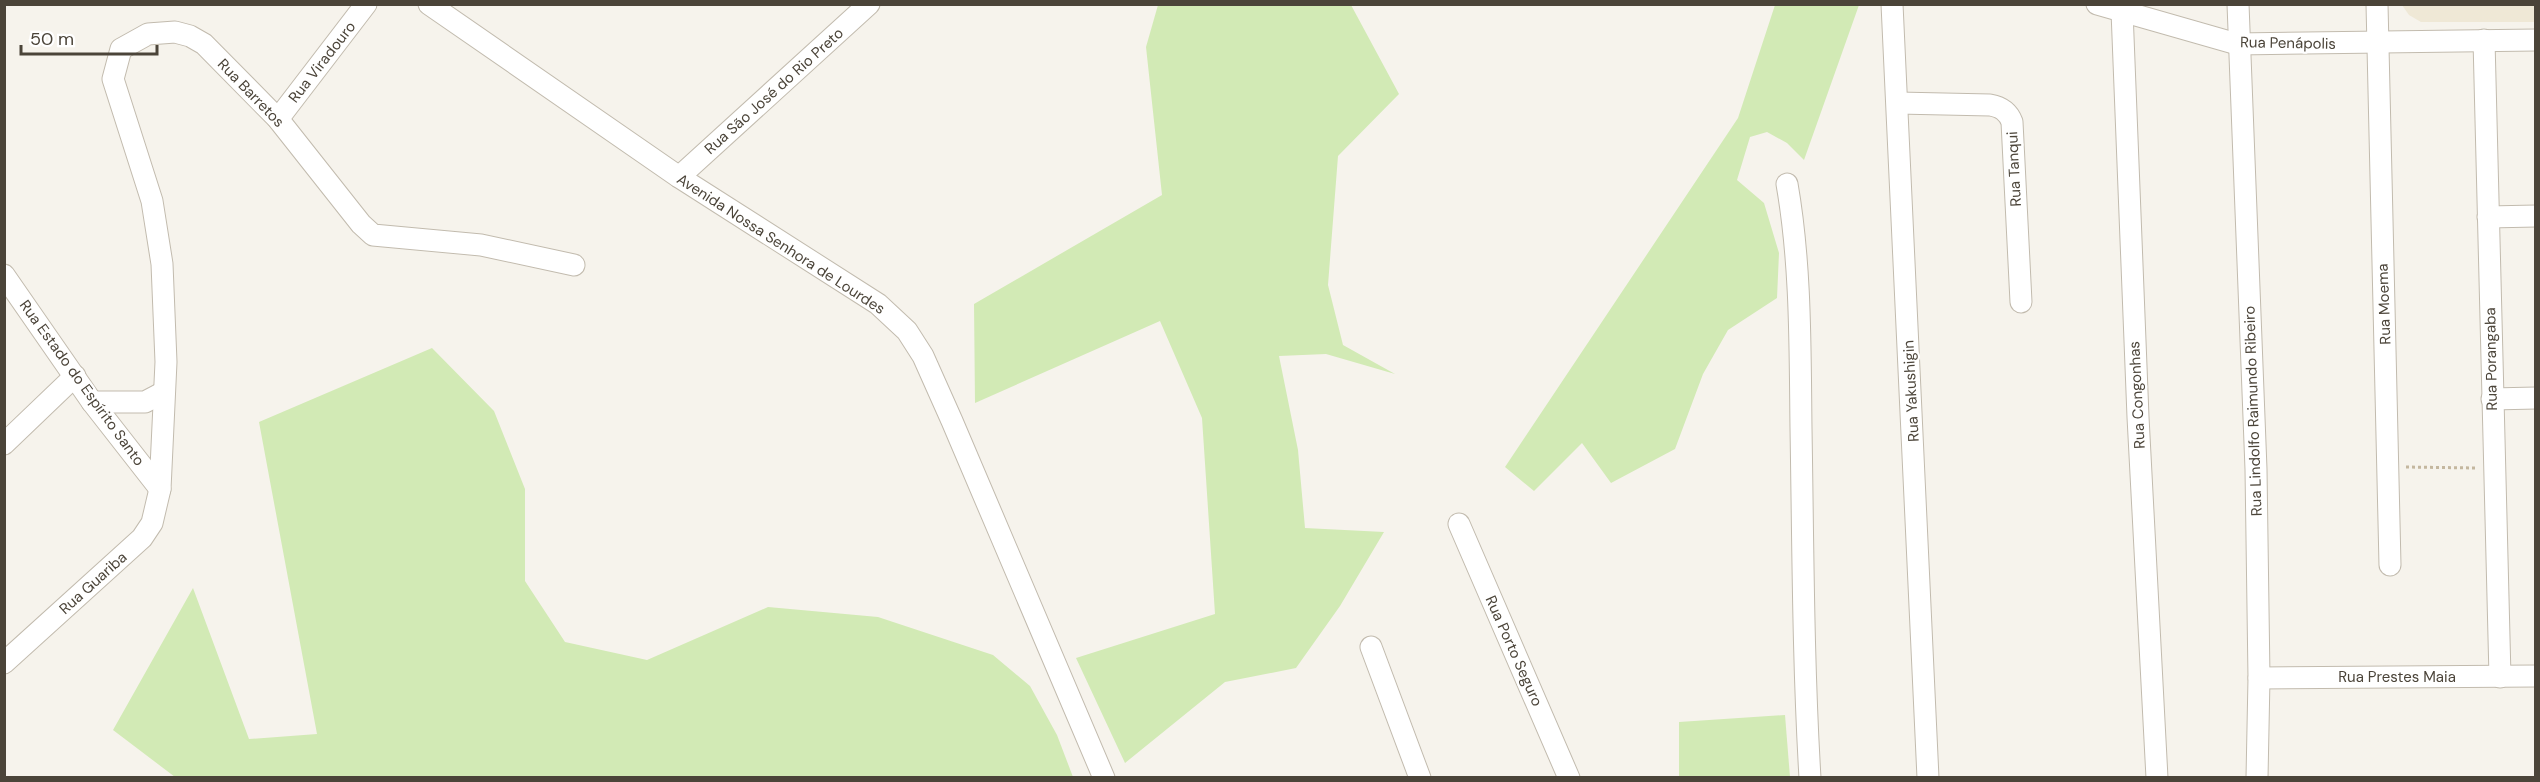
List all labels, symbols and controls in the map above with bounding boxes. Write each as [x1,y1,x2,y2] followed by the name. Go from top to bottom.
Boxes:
[284,17,360,107] street label: Rua Viradouro
[21,18,158,56] scale bar
[700,23,848,159] street label: Rua São José do Rio Preto
[30,27,74,51] text: 50 m
[2240,32,2336,54] street label: Rua Penápolis
[213,54,289,132] street label: Rua Barretos
[2002,131,2026,207] street label: Rua Tanqui
[673,169,889,319] street label: Avenida Nossa Senhora de Lourdes
[2373,263,2395,345] street label: Rua Moema
[15,296,149,470] street label: Rua Estado do Espírito Santo
[2239,305,2267,517] street label: Rua Lindolfo Raimundo Ribeiro
[2480,307,2502,411] street label: Rua Porangaba
[1898,340,1924,442] street label: Rua Yakushigin
[2124,341,2150,449] street label: Rua Congonhas
[55,547,131,619] street label: Rua Guariba
[1481,592,1547,710] street label: Rua Porto Seguro
[2338,667,2456,687] street label: Rua Prestes Maia

